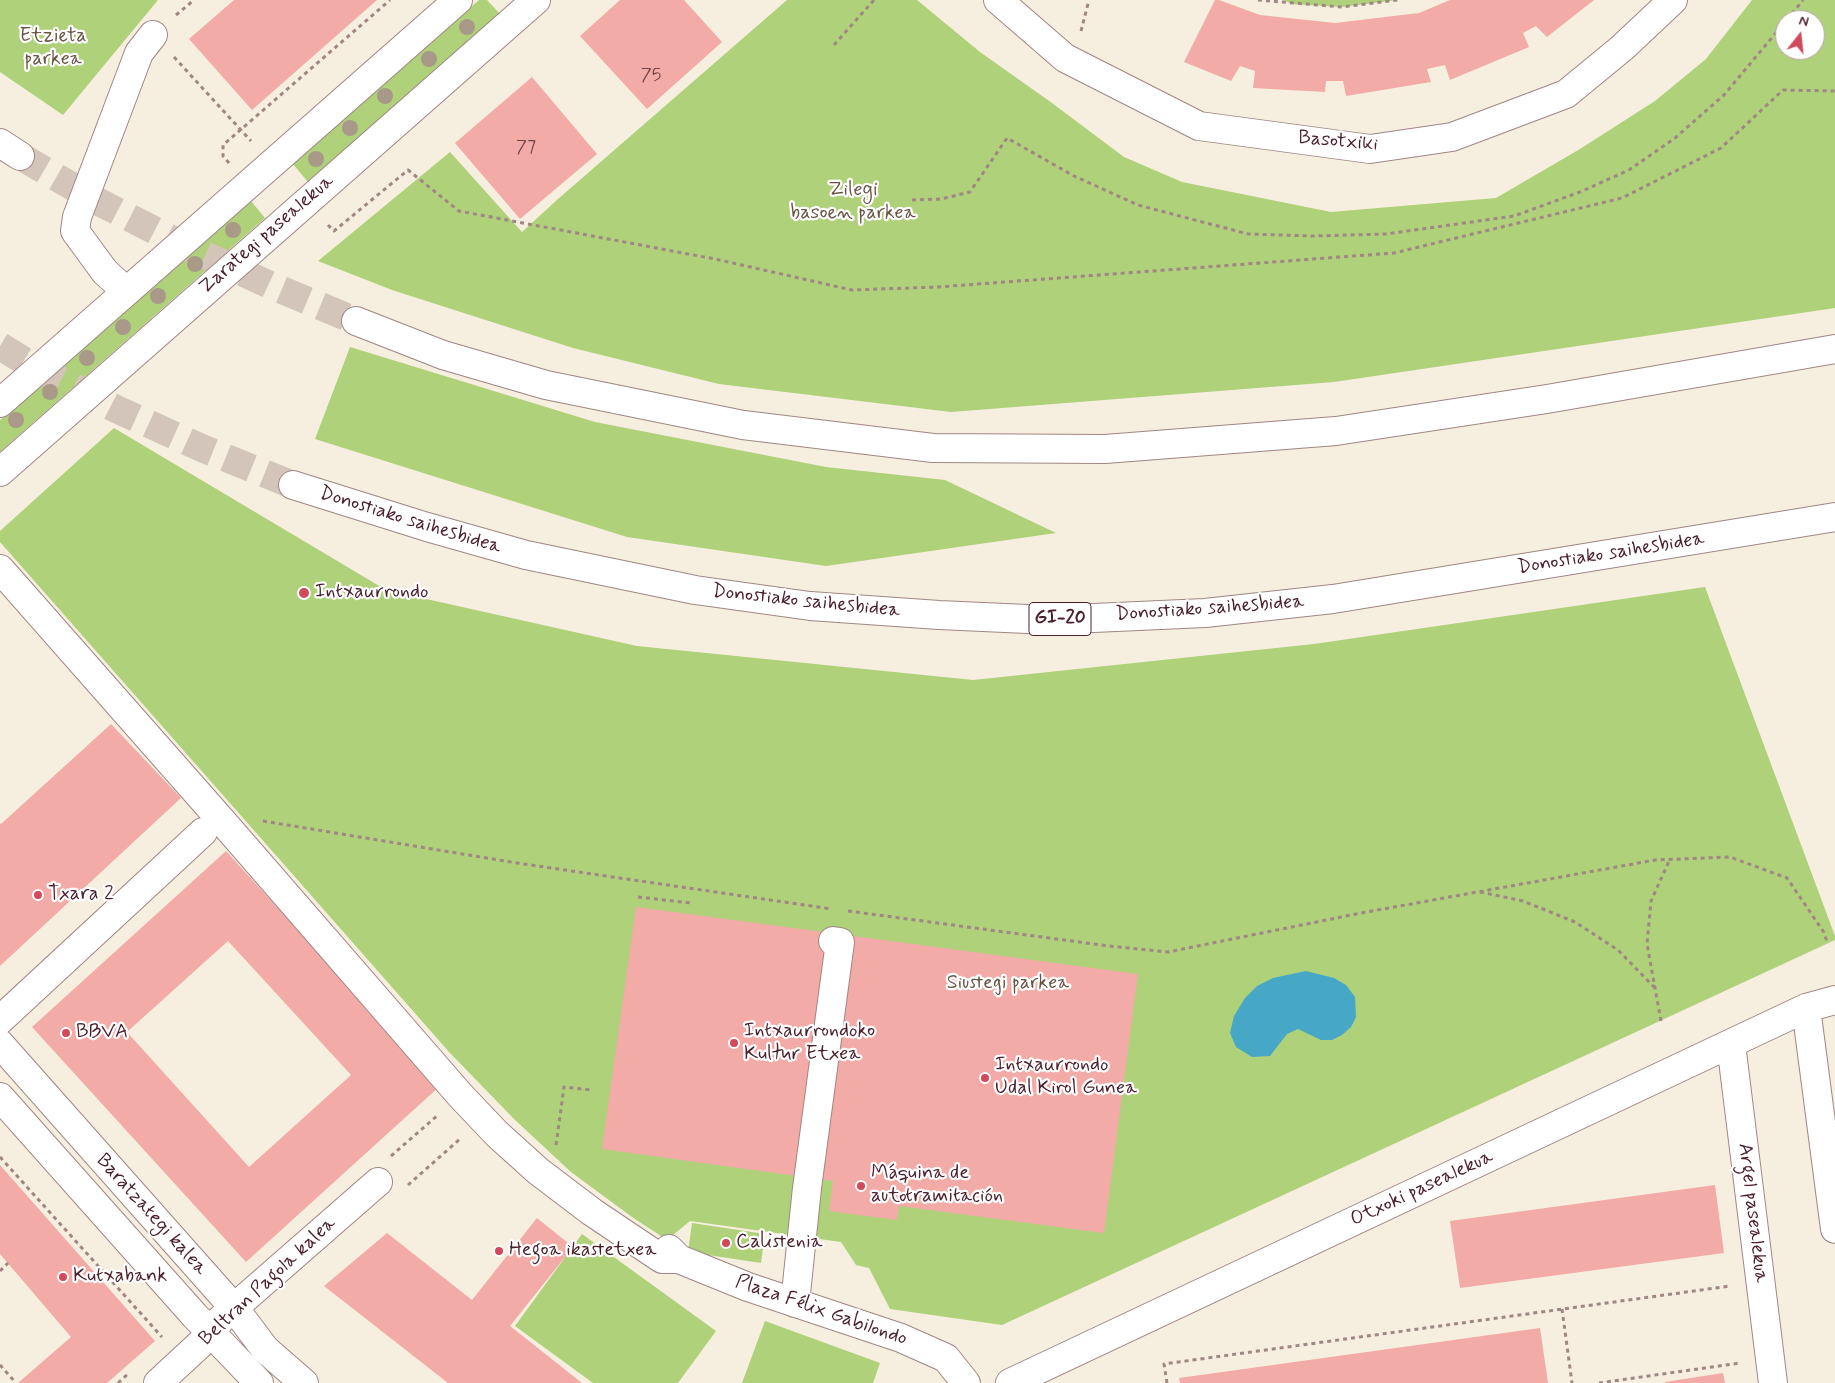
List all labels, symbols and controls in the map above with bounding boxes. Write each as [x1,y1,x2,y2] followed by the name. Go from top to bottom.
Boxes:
[1775,10,1825,60] north arrow
[1797,12,1811,31] text: N
[20,25,86,72] park label: Etzieta parkea
[641,65,661,87] house number: 75
[1297,127,1379,157] street label: Basotxiki
[516,137,536,159] house number: 77
[195,170,339,300] street label: Zarategi pasealekua
[790,179,916,226] park label: Zilegi basoen parkea
[316,482,504,560] street label: Donostiako saihesbidea
[1516,527,1706,581] street label: Donostiako saihesbidea
[711,580,901,624] street label: Donostiako saihesbidea
[315,581,429,605] place label: Intxaurrondo
[297,586,311,600] marker: Intxaurrondo
[1115,590,1305,628] street label: Donostiako saihesbidea
[1029,602,1091,636] road number: GI-20
[48,883,114,907] place label: Txara 2
[32,889,44,901] marker: Txara 2
[947,972,1069,996] park label: Siustegi parkea
[744,1020,875,1067] place label: Intxaurrondoko Kultur Etxea
[76,1021,128,1045] place label: BBVA
[60,1027,72,1039] marker: BBVA
[728,1037,740,1049] marker: Intxaurrondoko Kultur Etxea
[995,1054,1137,1101] place label: Intxaurrondo Udal Kirol Gunea
[979,1072,991,1084] marker: Intxaurrondo Udal Kirol Gunea
[1732,1142,1772,1284] street label: Argel pasealekua
[1347,1145,1497,1233] street label: Otxoki pasealekua
[90,1149,212,1281] street label: Baratzategi kalea
[871,1162,1003,1209] place label: Máquina de autotramitación
[855,1180,867,1192] marker: Máquina de autotramitación
[195,1212,341,1352] street label: Beltran Pagola kalea
[736,1231,823,1255] place label: Calistenia
[720,1237,732,1249] marker: Calistenia
[509,1239,656,1263] place label: Hegoa ikastetxea
[493,1245,505,1257] marker: Hegoa ikastetxea
[73,1265,167,1289] place label: Kutxabank
[732,1270,910,1352] street label: Plaza Félix Gabilondo
[57,1271,69,1283] marker: Kutxabank

